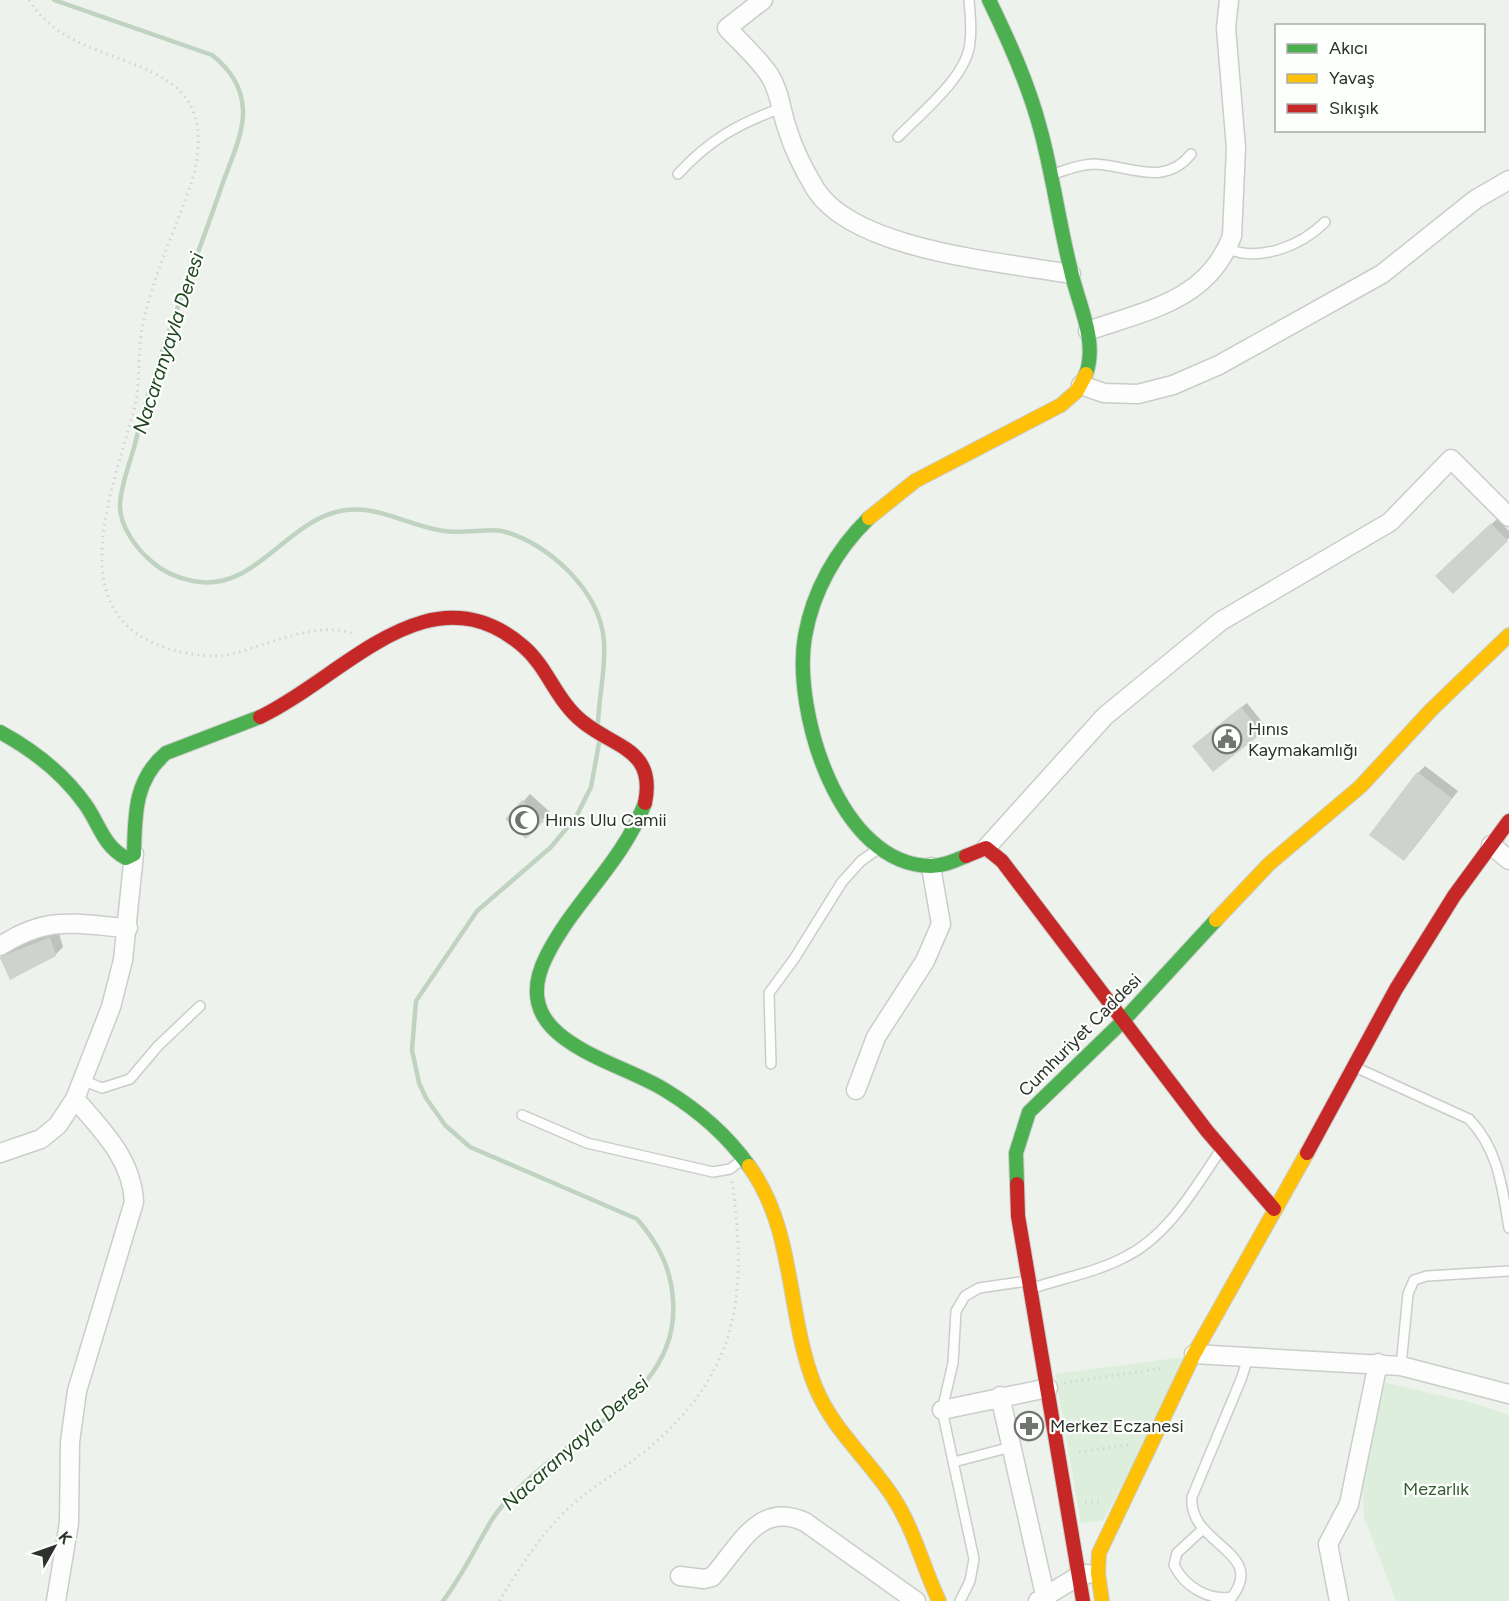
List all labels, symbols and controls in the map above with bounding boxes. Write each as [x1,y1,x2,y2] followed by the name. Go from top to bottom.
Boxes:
[1275,24,1485,132] legend
[1329,37,1368,59] text: Akıcı
[1329,67,1375,89] text: Yavaş
[1329,97,1379,119] text: Sıkışık
[127,249,209,437] water label: Nacaranyayla Deresi
[1248,718,1358,761] place label: Hınıs Kaymakamlığı
[1211,723,1243,755] public building icon: Hınıs Kaymakamlığı
[508,804,540,836] mosque icon: Hınıs Ulu Camii
[545,809,667,831] place label: Hınıs Ulu Camii
[1014,969,1146,1101] street label: Cumhuriyet Caddesi
[497,1370,654,1515] water label: Nacaranyayla Deresi
[1013,1410,1045,1442] pharmacy icon: Merkez Eczanesi
[1050,1415,1184,1437] place label: Merkez Eczanesi
[1403,1478,1469,1500] park label: Mezarlık
[24,1517,84,1577] north arrow
[54,1527,76,1548] text: K

